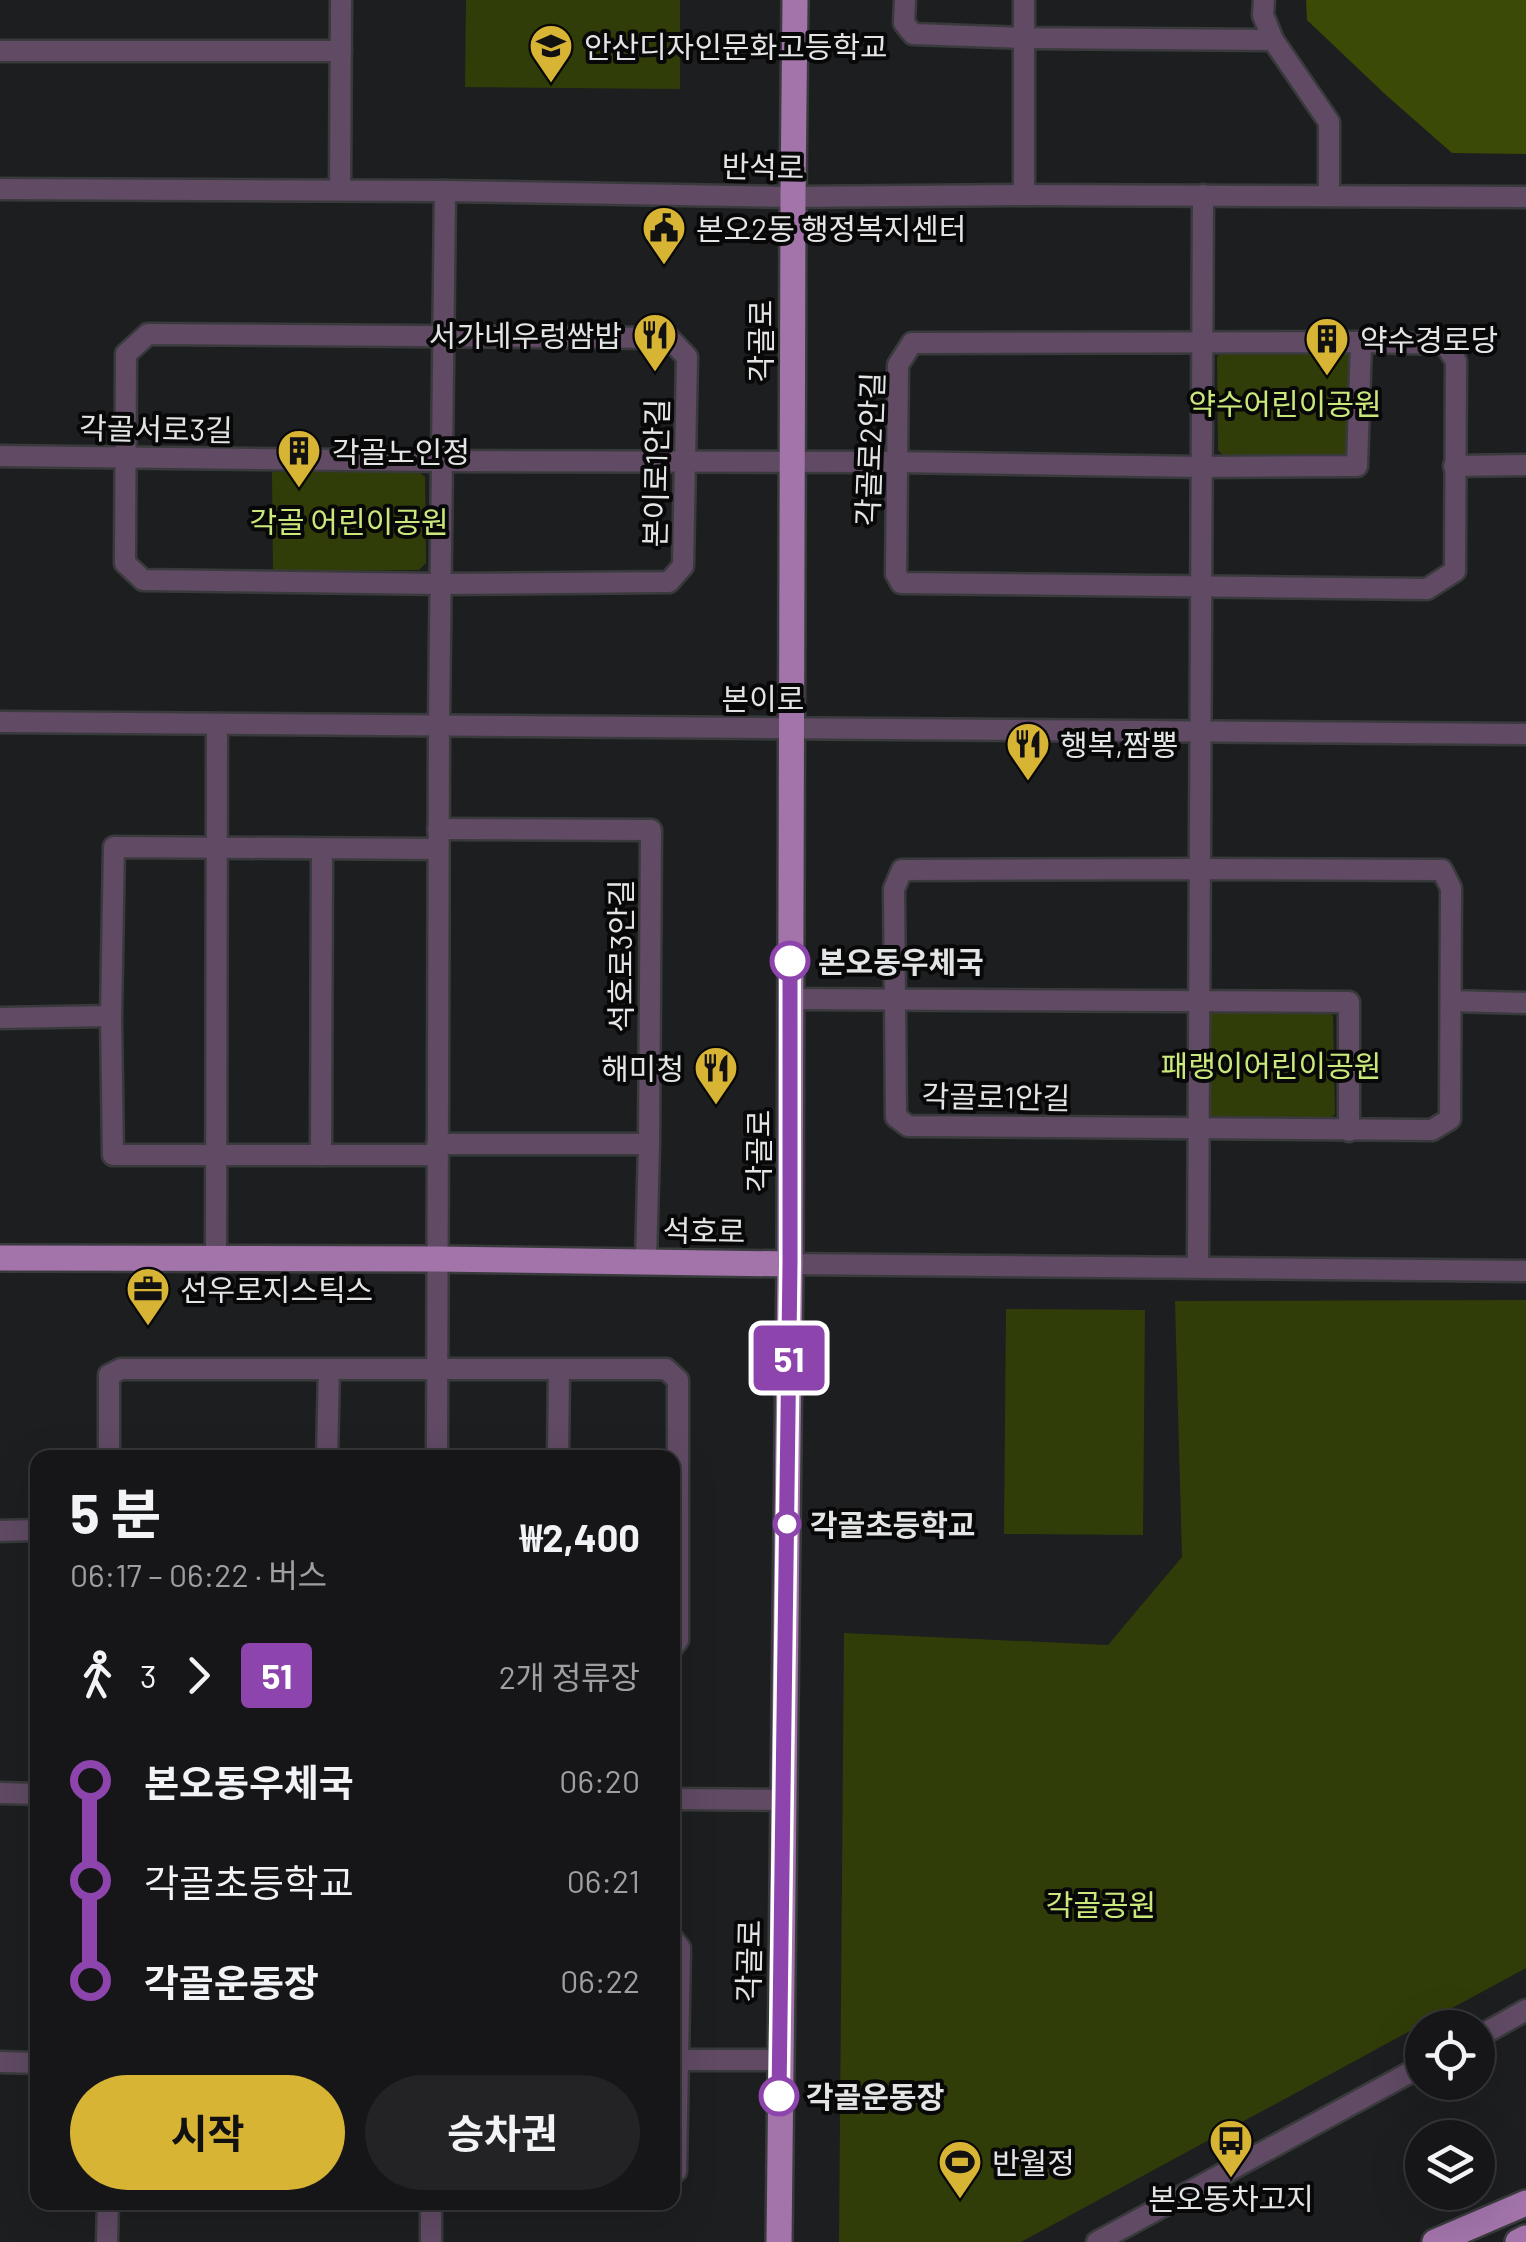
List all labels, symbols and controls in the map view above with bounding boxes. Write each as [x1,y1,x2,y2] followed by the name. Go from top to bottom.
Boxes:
[528,23,574,84] school or university icon: 안산디자인문화고등학교
[584,28,888,64] place label: 안산디자인문화고등학교
[721,147,805,185] street label: 반석로
[641,205,687,266] public building icon: 본오2동 행정복지센터
[696,210,966,246] place label: 본오2동 행정복지센터
[742,300,778,382] street label: 각골로
[632,312,678,373] restaurant icon: 서가네우렁쌈밥
[1304,316,1350,377] building icon: 약수경로당
[429,317,622,353] place label: 서가네우렁쌈밥
[1360,321,1498,357] place label: 약수경로당
[848,371,890,527] street label: 각골로2안길
[1188,385,1382,421] park label: 약수어린이공원
[636,398,674,548] street label: 본이로1안길
[79,409,233,447] street label: 각골서로3길
[276,428,322,489] building icon: 각골노인정
[332,433,470,469] place label: 각골노인정
[249,503,449,539] park label: 각골 어린이공원
[722,680,804,716] street label: 본이로
[1005,721,1051,782] restaurant icon: 행복,짬뽕
[1060,726,1178,762] place label: 행복,짬뽕
[602,879,638,1033] street label: 석호로3안길
[771,942,809,980] marker: 본오동우체국
[818,943,984,979] place label: 본오동우체국
[693,1045,739,1106] restaurant icon: 해미청
[1161,1047,1381,1083] park label: 패랭이어린이공원
[601,1050,684,1086] place label: 해미청
[921,1077,1071,1115] street label: 각골로1안길
[740,1110,776,1192] street label: 각골로
[662,1211,746,1249] street label: 석호로
[125,1266,171,1327] office icon: 선우로지스틱스
[180,1271,373,1307] place label: 선우로지스틱스
[744,1326,834,1390] line badge: 51
[774,1337,804,1379] text: 51
[70,1479,161,1545] text: 5 분
[810,1506,976,1542] place label: 각골초등학교
[774,1511,800,1537] marker: 각골초등학교
[520,1514,640,1560] text: ₩2,400
[70,1555,327,1593] text: 06:17 – 06:22 · 버스
[70,1648,125,1703] icon: walk
[171,1648,226,1703] icon: forward
[261,1654,292,1696] text: 51
[140,1656,156,1694] text: 3
[499,1657,640,1695] text: 2개 정류장
[144,1759,354,1805] text: 본오동우체국
[559,1761,640,1799] text: 06:20
[144,1859,354,1905] text: 각골초등학교
[567,1861,640,1899] text: 06:21
[1046,1886,1156,1922] park label: 각골공원
[729,1919,767,2003] street label: 각골로
[144,1959,319,2005] text: 각골운동장
[560,1961,640,1999] text: 06:22
[1405,2010,1495,2210] map controls
[1405,2010,1495,2100] button: locate
[70,2075,345,2190] button: 시작
[365,2075,640,2190] button: 승차권
[760,2077,798,2115] marker: 각골운동장
[806,2078,944,2114] place label: 각골운동장
[1208,2118,1254,2179] bus stop icon: 본오동차고지
[1405,2120,1495,2210] button: layers
[937,2139,983,2200] sports icon: 반월정
[992,2144,1075,2180] place label: 반월정
[1148,2180,1314,2216] place label: 본오동차고지

